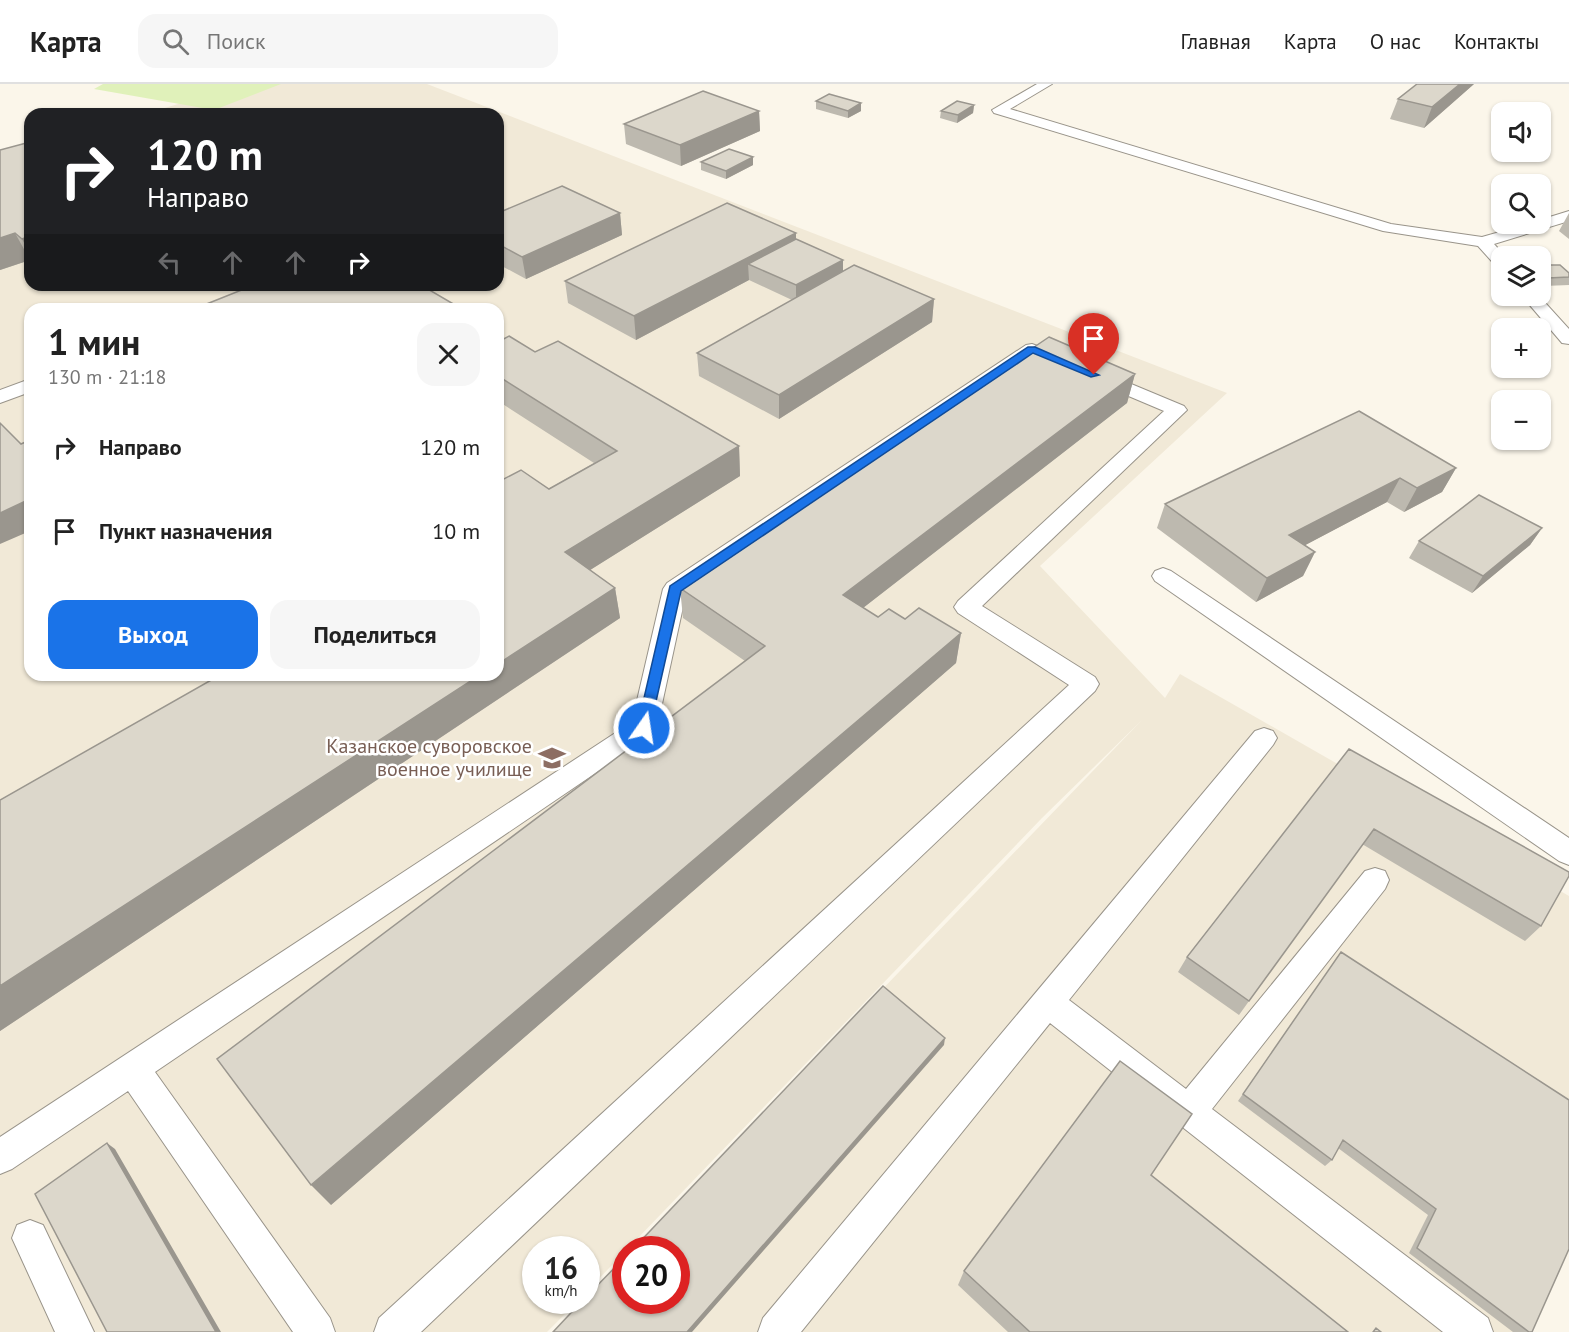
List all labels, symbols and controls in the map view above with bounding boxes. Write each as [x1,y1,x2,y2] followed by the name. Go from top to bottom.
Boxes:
[138,14,558,68] search box
[30,23,102,60] text: Карта
[159,25,192,58] icon: search
[207,27,266,55] text: Поиск
[1180,28,1251,55] text: Главная
[1284,28,1337,55] text: Карта
[1370,28,1421,55] text: О нас
[1454,28,1539,55] text: Контакты
[1491,102,1551,450] map controls
[1491,102,1551,162] button: sound
[147,127,263,182] text: 120 m
[48,132,126,210] icon: right
[1491,174,1551,234] button: search
[147,180,249,214] text: Направо
[153,246,186,279] icon: left
[216,246,249,279] icon: ahead
[279,246,312,279] icon: ahead
[342,246,375,279] icon: right
[1491,246,1551,306] button: layers
[1068,313,1119,375] pin
[48,318,140,365] text: 1 мин
[1491,318,1551,378] button: +
[1077,322,1110,355] icon: arrive
[417,323,480,386] button: close
[48,364,166,390] text: 130 m · 21:18
[1491,390,1551,450] button: −
[48,431,81,464] icon: right
[99,433,182,461] text: Направо
[420,433,480,461] text: 120 m
[48,515,81,548] icon: arrive
[99,517,272,545] text: Пункт назначения
[432,517,480,545] text: 10 m
[48,600,258,669] button: Выход
[270,600,480,669] button: Поделиться
[612,696,676,760] position arrow
[326,733,532,782] place label: Казанское суворовское военное училище
[537,743,567,773] school or university icon: Казанское суворовское военное училище
[612,1236,690,1314] speed limit sign: 20
[544,1248,578,1287] text: 16
[545,1281,577,1300] text: km/h

